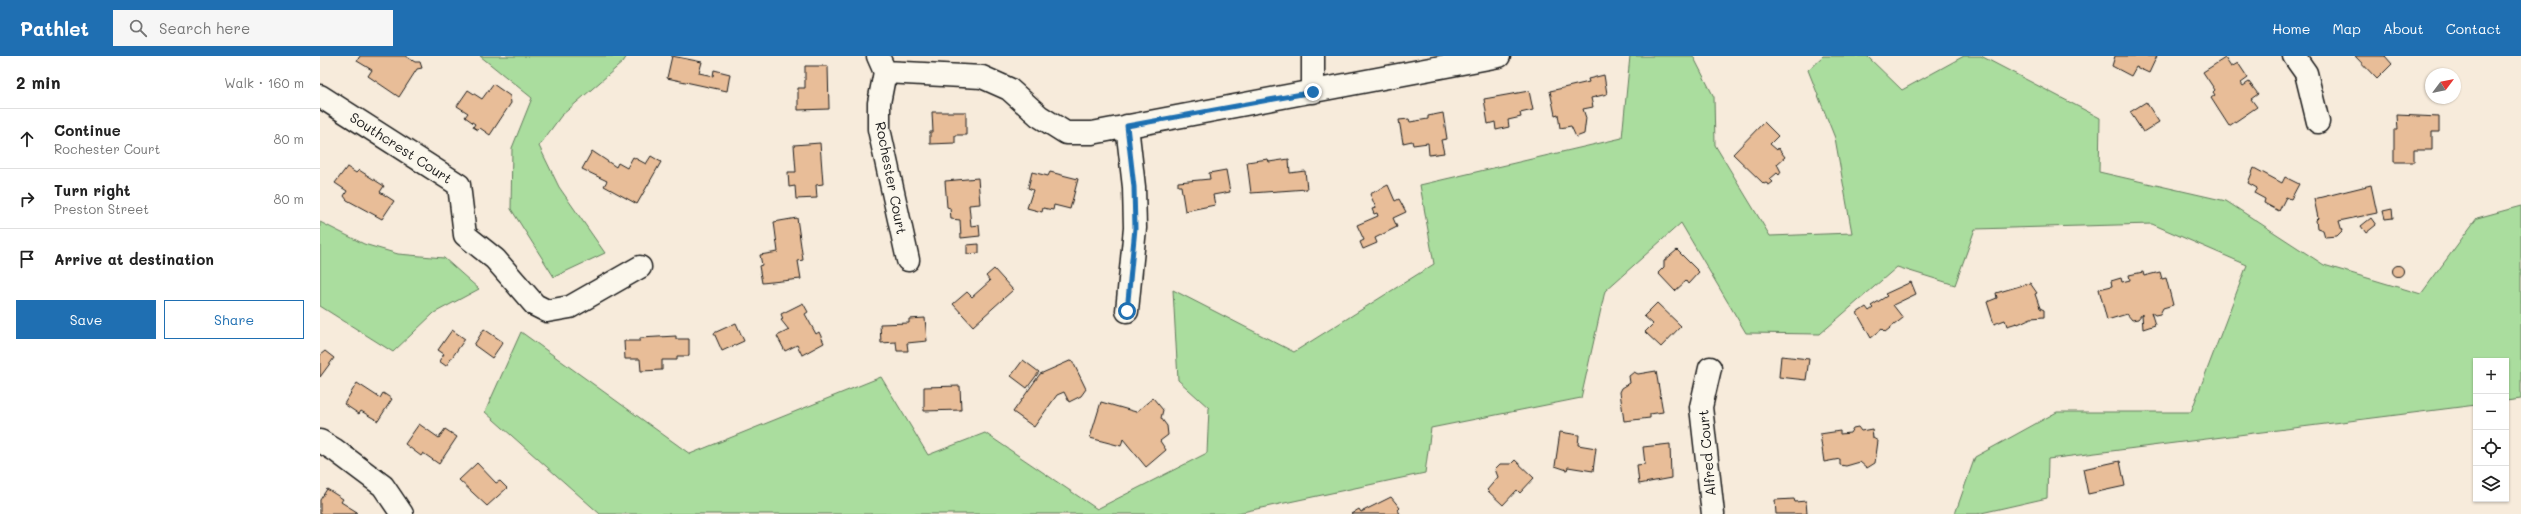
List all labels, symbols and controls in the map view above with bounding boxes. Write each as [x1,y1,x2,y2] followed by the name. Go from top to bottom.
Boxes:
[113,10,393,46] search box
[20,16,89,41] text: Pathlet
[127,17,149,39] icon: search
[159,18,250,38] text: Search here
[2272,19,2310,38] text: Home
[2332,19,2361,38] text: Map
[2383,19,2424,38] text: About
[2446,19,2501,38] text: Contact
[2425,68,2461,104] north arrow
[16,71,61,93] text: 2 min
[224,74,304,91] text: Walk · 160 m
[1304,83,1322,101] route end
[346,107,456,188] street label: Southcrest Court
[54,120,121,140] text: Continue
[871,120,912,236] street label: Rochester Court
[16,128,38,150] icon: ahead
[274,130,304,147] text: 80 m
[54,140,160,157] text: Rochester Court
[54,180,131,200] text: Turn right
[16,188,38,210] icon: right
[274,190,304,207] text: 80 m
[54,200,149,217] text: Preston Street
[16,248,38,270] icon: arrive
[54,249,214,269] text: Arrive at destination
[16,300,156,339] button: Save
[164,300,304,339] button: Share
[1118,302,1136,320] route start
[2473,358,2509,502] map controls
[2473,358,2509,394] button: +
[2473,394,2509,430] button: −
[1693,409,1720,497] street label: Alfred Court
[2473,430,2509,466] button: locate
[2473,466,2509,502] button: layers

